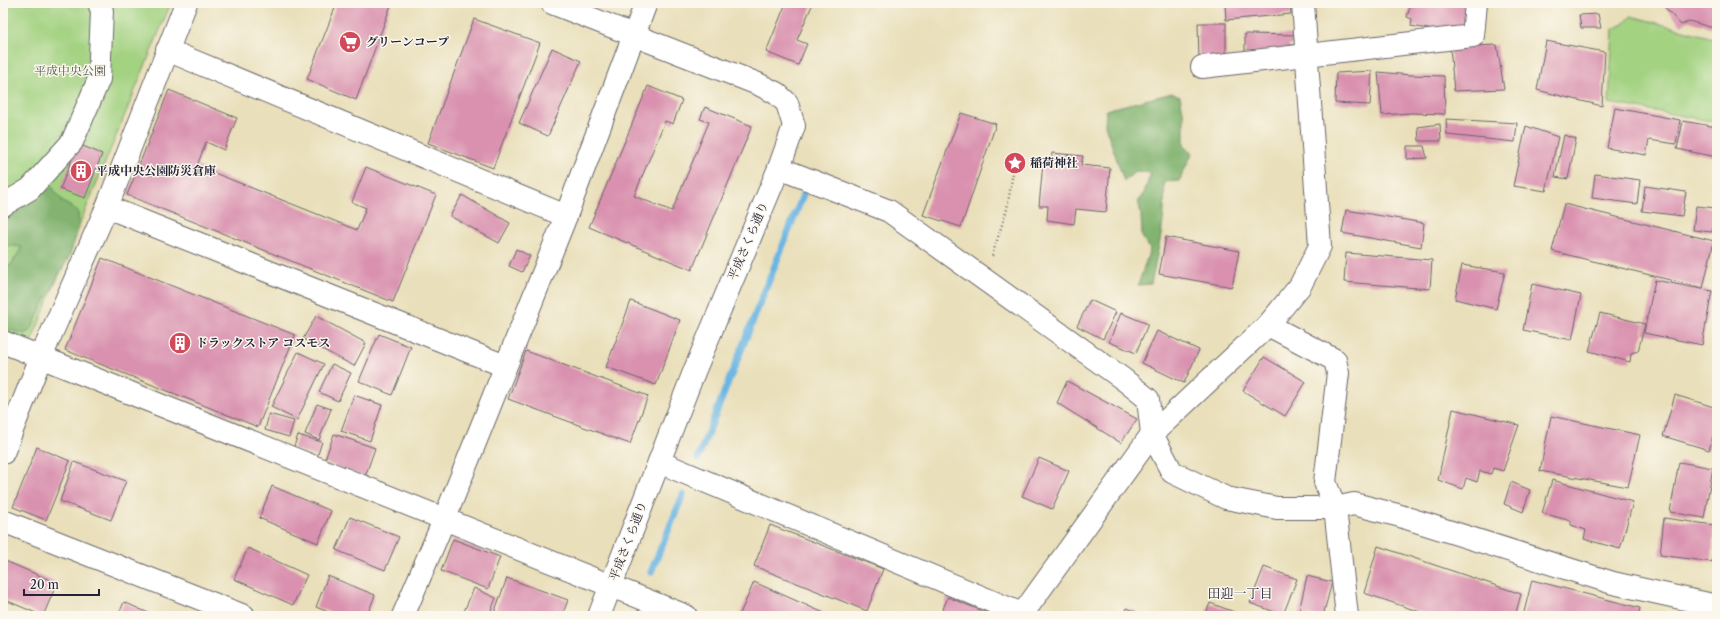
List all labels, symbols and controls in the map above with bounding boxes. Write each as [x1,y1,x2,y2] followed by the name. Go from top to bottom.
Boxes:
[337,29,363,55] supermarket icon: グリーンコープ
[366,34,449,49] place label: グリーンコープ
[34,63,106,78] park label: 平成中央公園
[1002,150,1028,176] place icon: 稲荷神社
[1030,155,1078,170] place label: 稲荷神社
[68,158,94,184] building icon: 平成中央公園防災倉庫
[96,163,216,178] place label: 平成中央公園防災倉庫
[724,199,771,282] street label: 平成さくら通り
[167,330,193,356] building icon: ドラックストア コスモス
[196,335,330,350] place label: ドラックストア コスモス
[605,499,650,583] street label: 平成さくら通り
[24,571,99,597] scale bar
[30,577,59,592] text: 20 m
[1207,585,1273,601] district label: 田迎一丁目

